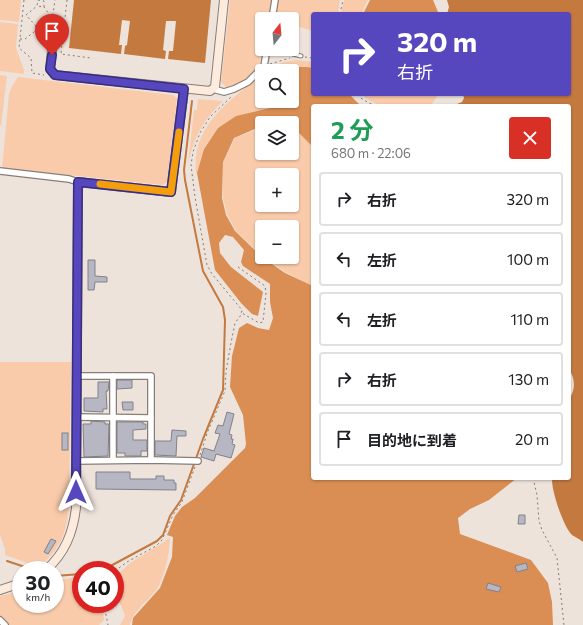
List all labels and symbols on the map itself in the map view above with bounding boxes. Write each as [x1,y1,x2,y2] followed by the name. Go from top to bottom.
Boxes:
[255,12,299,56] north arrow
[35,14,69,55] pin
[55,471,97,513] position arrow
[72,561,124,613] speed limit sign: 40

